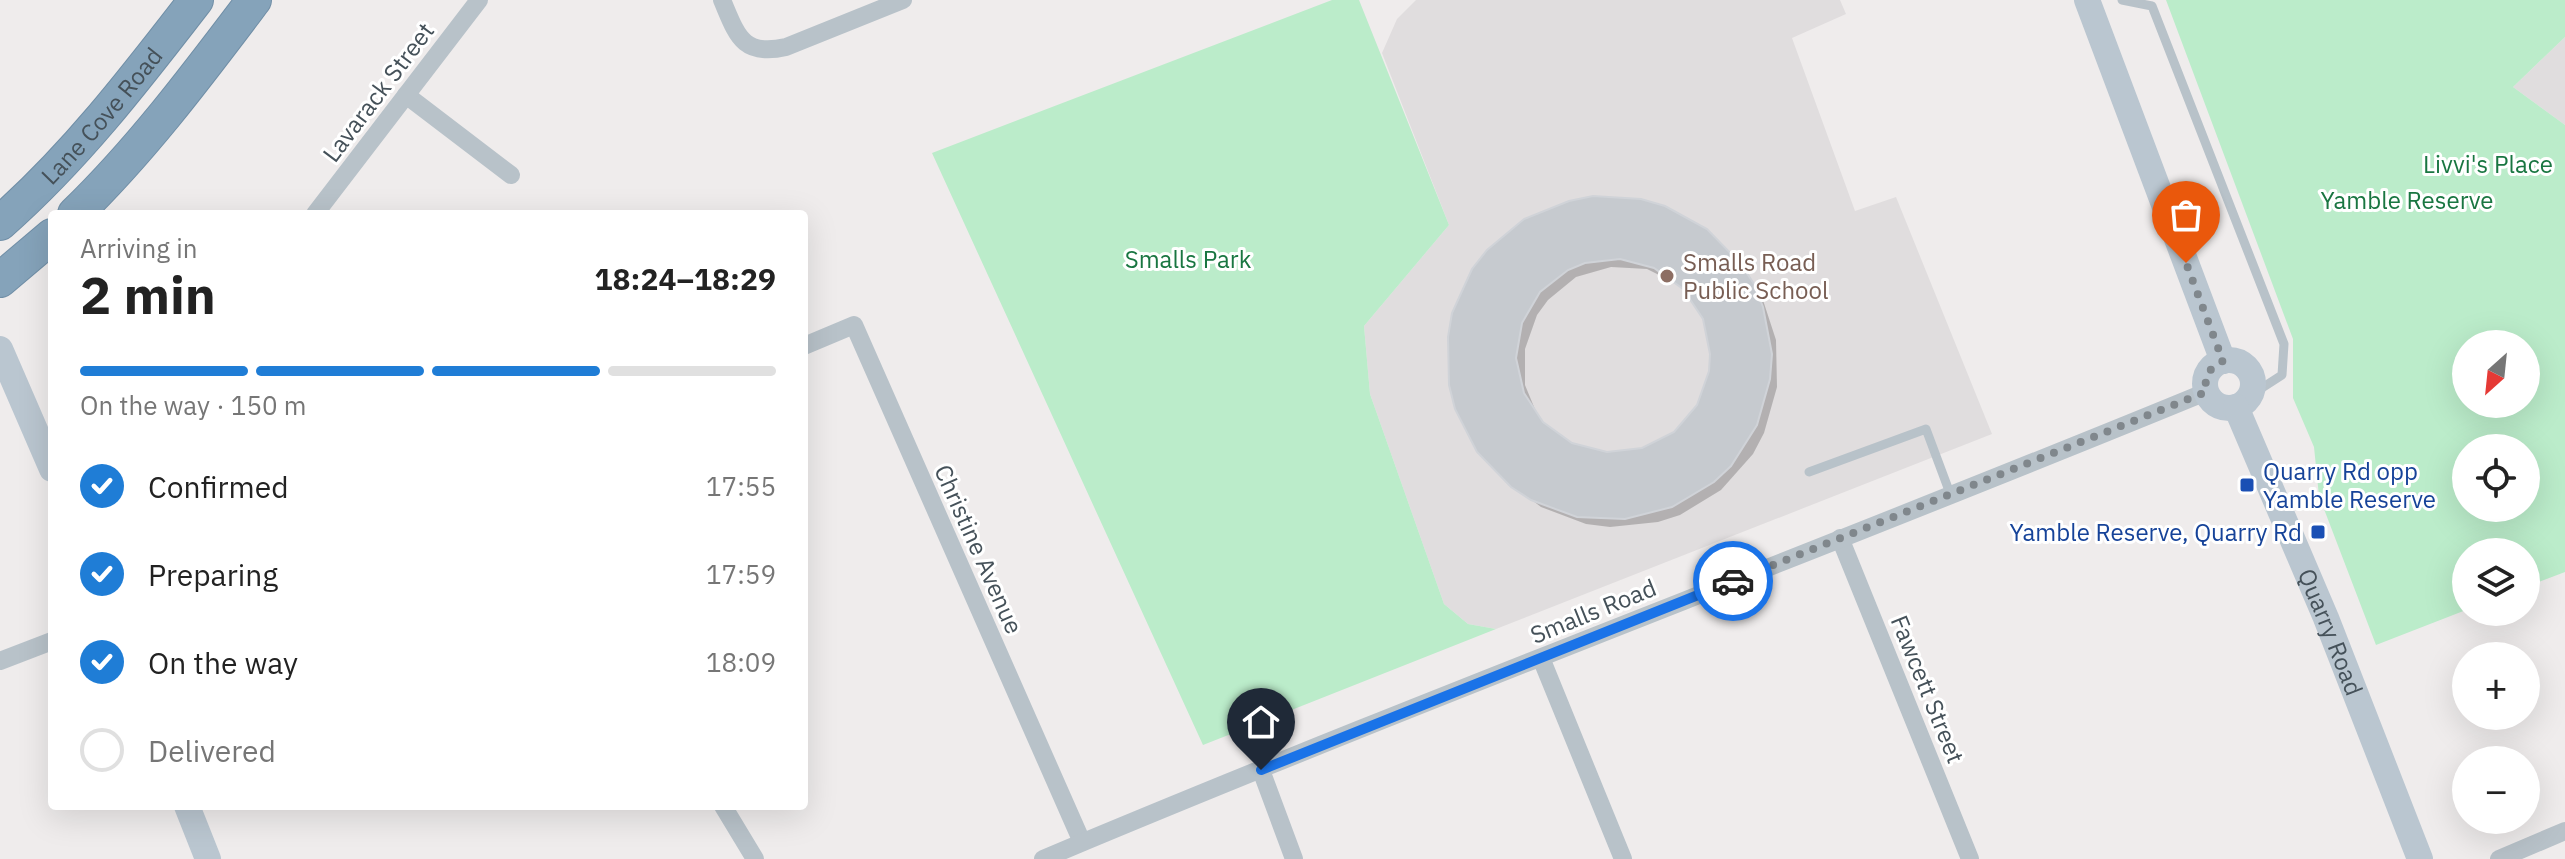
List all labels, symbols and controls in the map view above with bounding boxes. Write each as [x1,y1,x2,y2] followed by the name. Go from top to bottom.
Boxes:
[315,16,441,168] street label: Lavarack Street
[34,40,169,191] street label: Lane Cove Road
[2423,148,2553,180] park label: Livvi's Place
[2152,181,2220,263] pin
[2321,184,2493,216] park label: Yamble Reserve
[2164,193,2208,237] icon: bag
[80,231,197,265] text: Arriving in
[1125,243,1252,275] park label: Smalls Park
[1683,246,1828,306] place label: Smalls Road Public School
[595,259,776,298] text: 18:24–18:29
[80,261,216,328] text: 2 min
[1658,267,1676,285] marker: Smalls Road Public School
[2452,330,2540,418] north arrow
[2452,330,2540,834] map controls
[80,388,306,422] text: On the way · 150 m
[2452,434,2540,522] button: locate
[2263,455,2436,515] place label: Quarry Rd opp Yamble Reserve
[927,459,1031,639] street label: Christine Avenue
[80,464,124,508] icon: check
[148,467,289,506] text: Confirmed
[706,469,776,503] text: 17:55
[2238,476,2256,494] marker: Quarry Rd opp Yamble Reserve
[2009,516,2302,548] place label: Yamble Reserve, Quarry Rd
[2309,523,2327,541] marker: Yamble Reserve, Quarry Rd
[2452,538,2540,626] button: layers
[1693,541,1773,621] courier
[80,552,124,596] icon: check
[148,555,278,594] text: Preparing
[706,557,776,591] text: 17:59
[1711,559,1755,603] icon: car
[2291,563,2371,700] street label: Quarry Road
[1525,571,1661,651] street label: Smalls Road
[1884,610,1972,768] street label: Fawcett Street
[80,640,124,684] icon: check
[2452,642,2540,730] button: +
[148,643,298,682] text: On the way
[706,645,776,679] text: 18:09
[1227,688,1295,770] pin
[1239,700,1283,744] icon: home
[148,731,276,770] text: Delivered
[2452,746,2540,834] button: −

